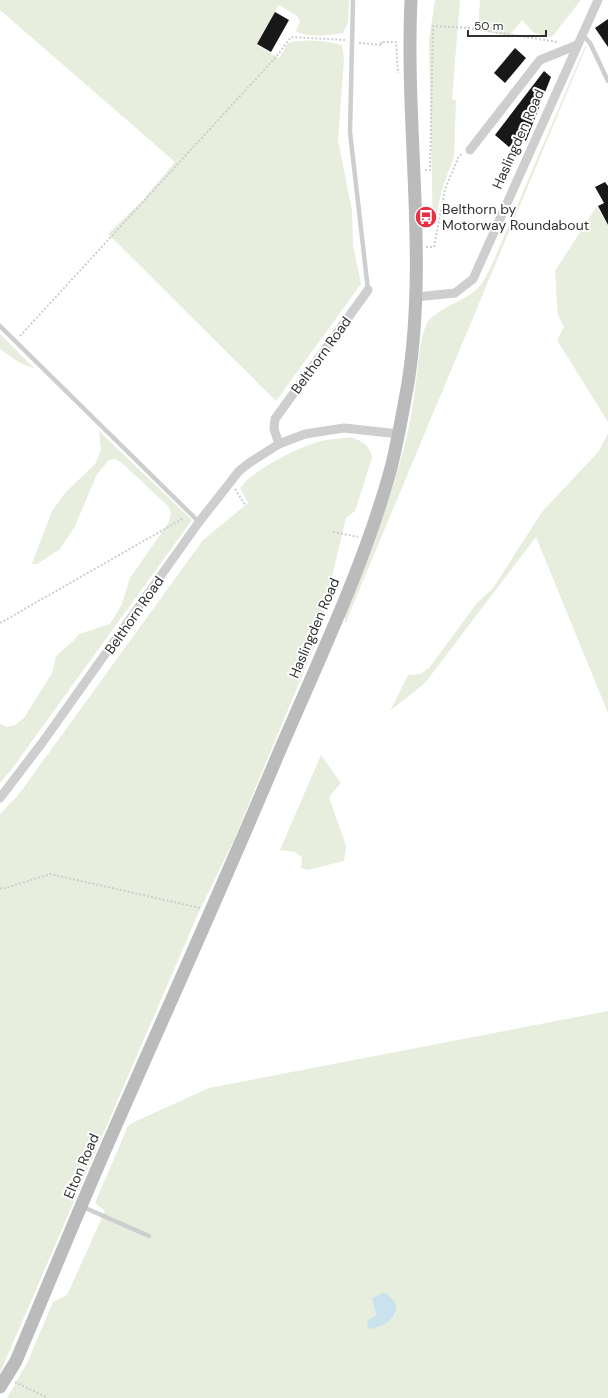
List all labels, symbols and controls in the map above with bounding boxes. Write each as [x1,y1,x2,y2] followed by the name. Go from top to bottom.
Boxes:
[468,12,546,38] scale bar
[474,18,503,34] text: 50 m
[488,86,548,192] street label: Haslingden Road
[442,200,589,234] place label: Belthorn by Motorway Roundabout
[413,204,439,230] bus stop icon: Belthorn by Motorway Roundabout
[287,313,355,397] street label: Belthorn Road
[101,573,167,657] street label: Belthorn Road
[285,575,343,681] street label: Haslingden Road
[59,1131,103,1201] street label: Elton Road

